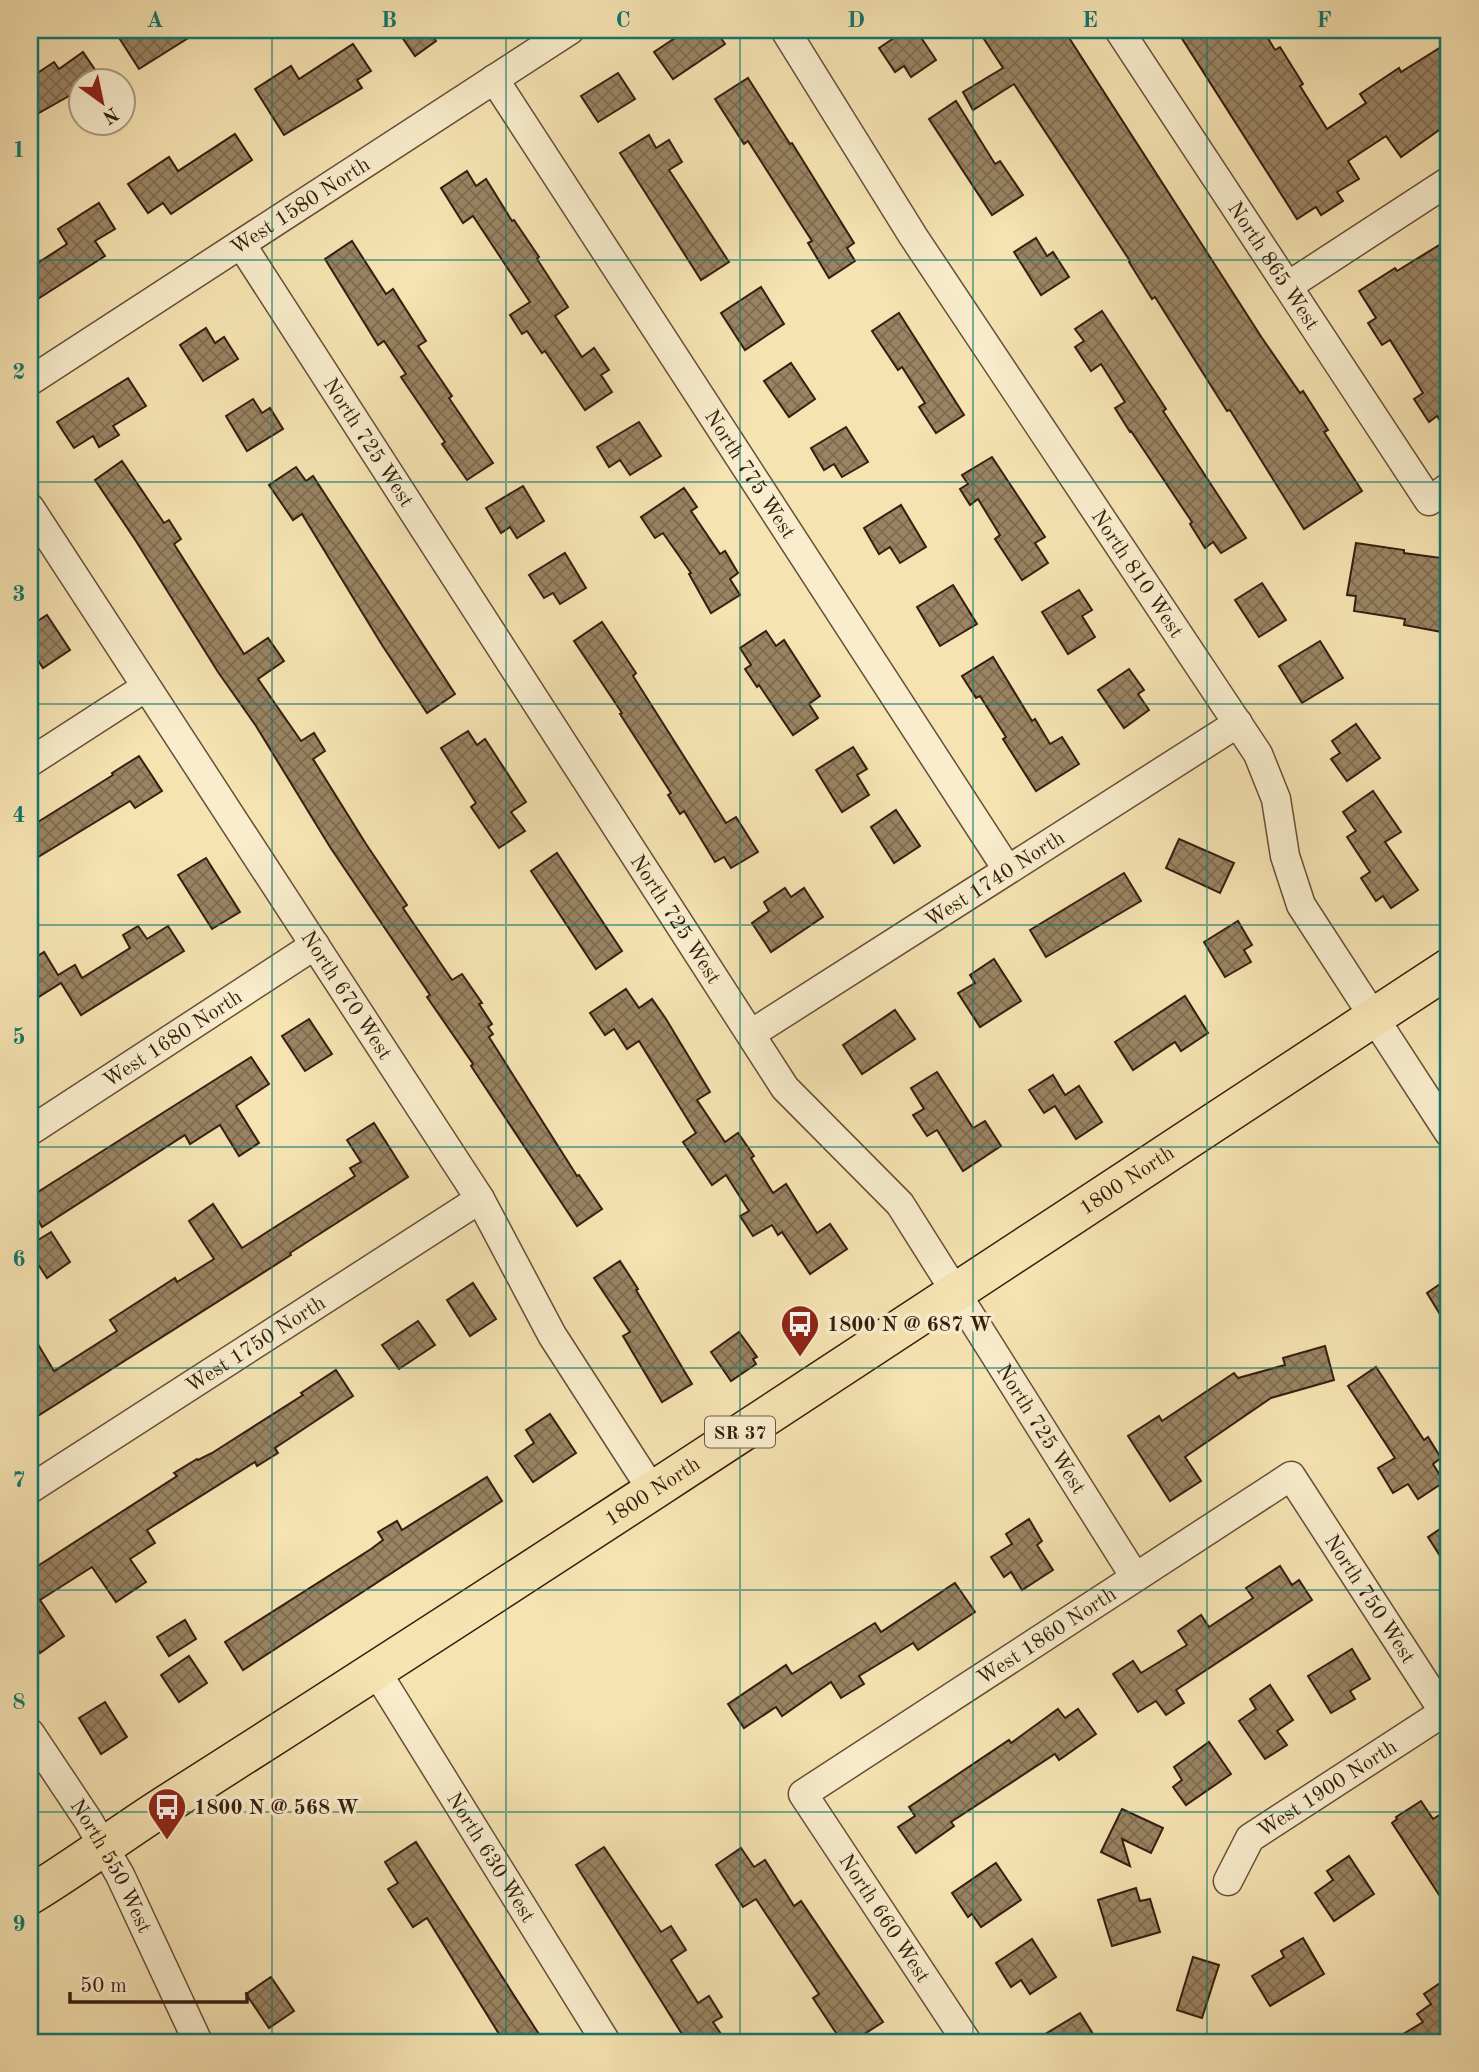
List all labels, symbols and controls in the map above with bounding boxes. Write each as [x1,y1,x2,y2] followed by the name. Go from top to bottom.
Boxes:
[146,9,164,32] text: A
[381,9,397,32] text: B
[615,9,631,32] text: C
[847,9,865,32] text: D
[1082,9,1098,32] text: E
[1316,9,1332,32] text: F
[66,66,136,136] north arrow
[98,102,121,126] text: N
[12,139,26,162] text: 1
[228,154,374,259] street label: West 1580 North
[1223,198,1322,334] street label: North 865 West
[12,361,26,384] text: 2
[318,375,417,511] street label: North 725 West
[700,407,799,543] street label: North 775 West
[1086,507,1187,642] street label: North 810 West
[12,583,26,606] text: 3
[12,804,26,827] text: 4
[922,828,1069,932] street label: West 1740 North
[626,851,724,988] street label: North 725 West
[296,928,395,1064] street label: North 670 West
[100,987,246,1092] street label: West 1680 North
[12,1026,26,1049] text: 5
[1076,1143,1179,1220] street label: 1800 North
[12,1248,26,1271] text: 6
[183,1293,329,1398] street label: West 1750 North
[779,1303,821,1358] bus stop icon: 1800 N @ 687 W
[827,1315,992,1336] place label: 1800 N @ 687 W
[992,1361,1089,1498] street label: North 725 West
[705,1416,775,1448] road number: SR 37
[602,1454,704,1531] street label: 1800 North
[12,1469,26,1492] text: 7
[1320,1531,1419,1668] street label: North 750 West
[974,1584,1121,1689] street label: West 1860 North
[12,1691,26,1714] text: 8
[1254,1737,1401,1842] street label: West 1900 North
[146,1786,188,1841] bus stop icon: 1800 N @ 568 W
[442,1789,538,1927] street label: North 630 West
[65,1796,155,1937] street label: North 550 West
[194,1798,359,1819] place label: 1800 N @ 568 W
[834,1851,933,1987] street label: North 660 West
[12,1913,26,1936] text: 9
[70,1960,247,2004] scale bar
[80,1976,127,1997] text: 50 m

